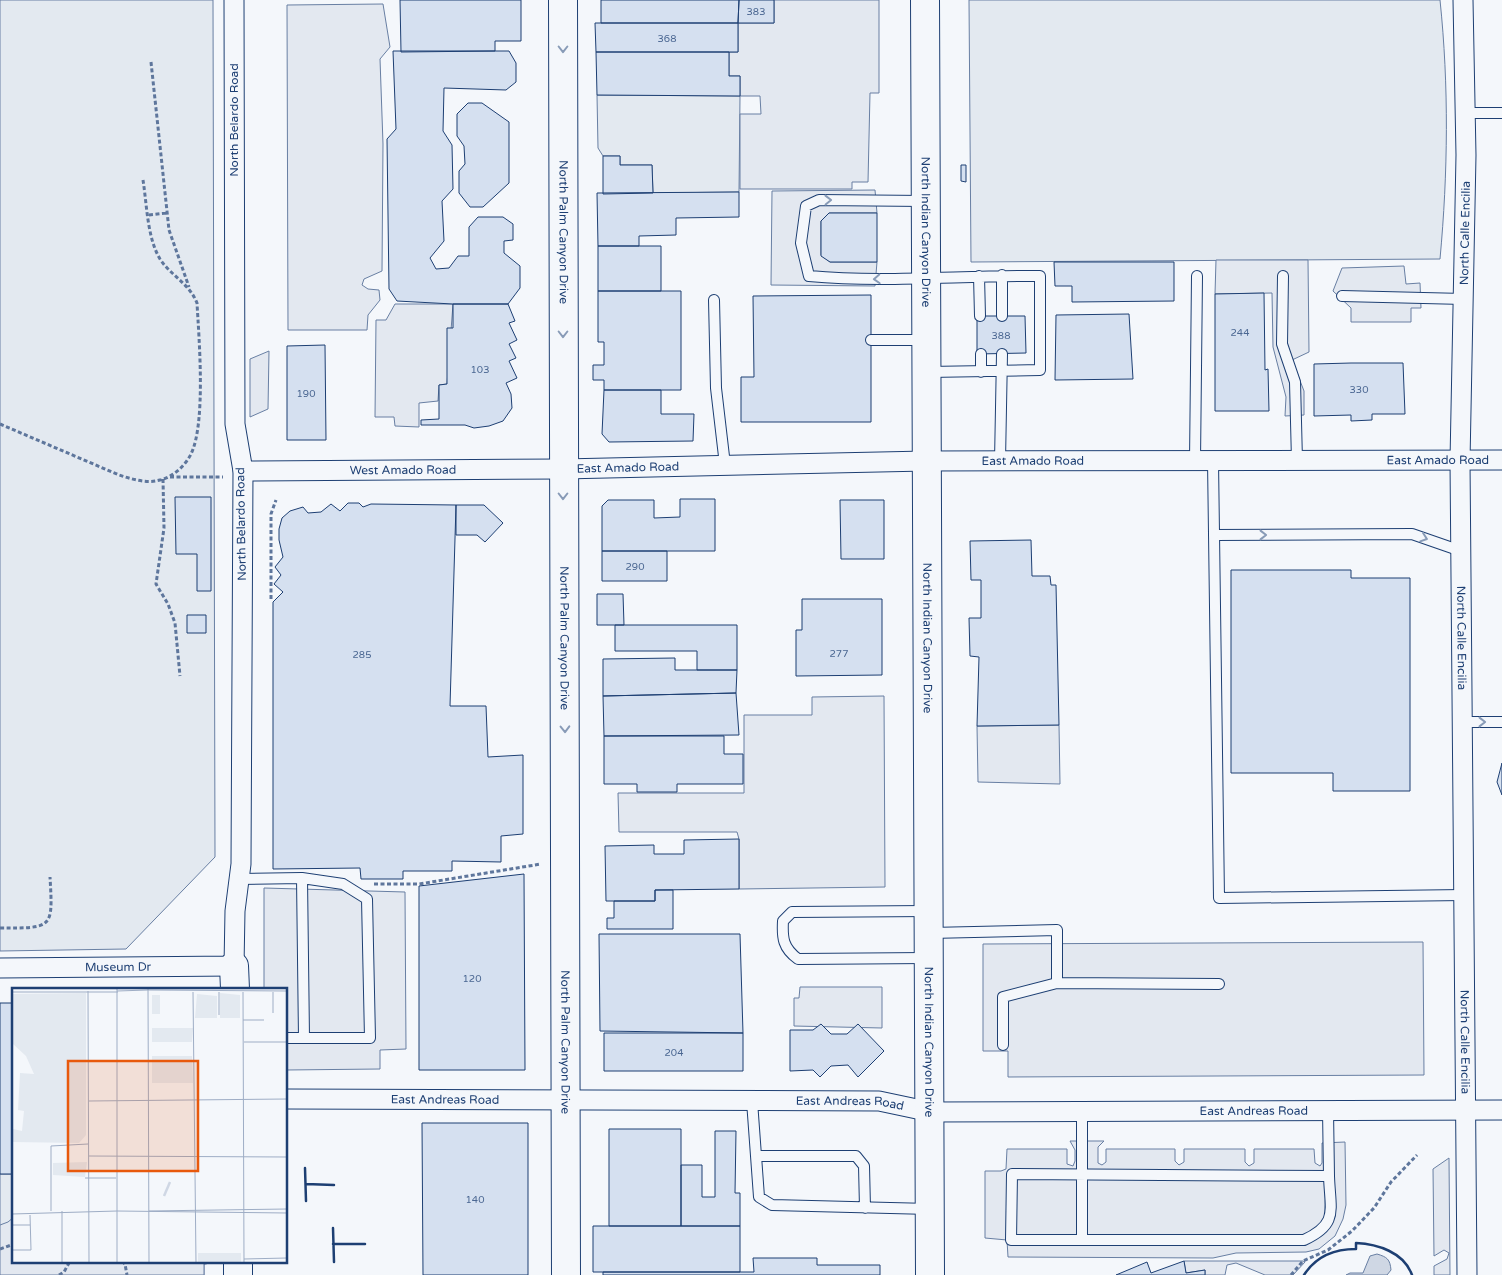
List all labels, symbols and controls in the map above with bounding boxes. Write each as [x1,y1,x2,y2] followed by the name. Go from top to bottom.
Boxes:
[747,6,765,18] house number: 383
[658,33,676,45] house number: 368
[558,45,568,53] one-way arrow
[227,63,241,177] street label: North Belardo Road
[919,157,933,308] street label: North Indian Canyon Drive
[556,160,571,304] street label: North Palm Canyon Drive
[1457,181,1473,285] street label: North Calle Encilia
[824,195,832,205] one-way arrow
[873,273,881,284] one-way arrow
[1231,327,1249,339] house number: 244
[558,330,568,338] one-way arrow
[992,330,1010,342] house number: 388
[471,364,489,376] house number: 103
[1350,384,1368,396] house number: 330
[297,388,315,400] house number: 190
[1387,453,1489,467] street label: East Amado Road
[982,454,1084,468] street label: East Amado Road
[577,459,679,476] street label: East Amado Road
[350,463,456,477] street label: West Amado Road
[233,467,249,581] street label: North Belardo Road
[558,492,568,500] one-way arrow
[1259,530,1267,540] one-way arrow
[1420,532,1428,542] one-way arrow
[626,561,644,573] house number: 290
[920,563,935,714] street label: North Indian Canyon Drive
[557,566,572,710] street label: North Palm Canyon Drive
[1454,586,1469,690] street label: North Calle Encilia
[830,648,848,660] house number: 277
[353,649,371,661] house number: 285
[1479,717,1487,727] one-way arrow
[560,725,570,733] one-way arrow
[85,960,152,974] street label: Museum Dr
[922,967,936,1118] street label: North Indian Canyon Drive
[558,970,573,1114] street label: North Palm Canyon Drive
[463,973,481,985] house number: 120
[12,988,288,1262] inset map
[1458,990,1472,1094] street label: North Calle Encilia
[665,1047,683,1059] house number: 204
[391,1092,499,1107] street label: East Andreas Road
[796,1094,905,1113] street label: East Andreas Road
[1200,1104,1308,1118] street label: East Andreas Road
[466,1194,484,1206] house number: 140

